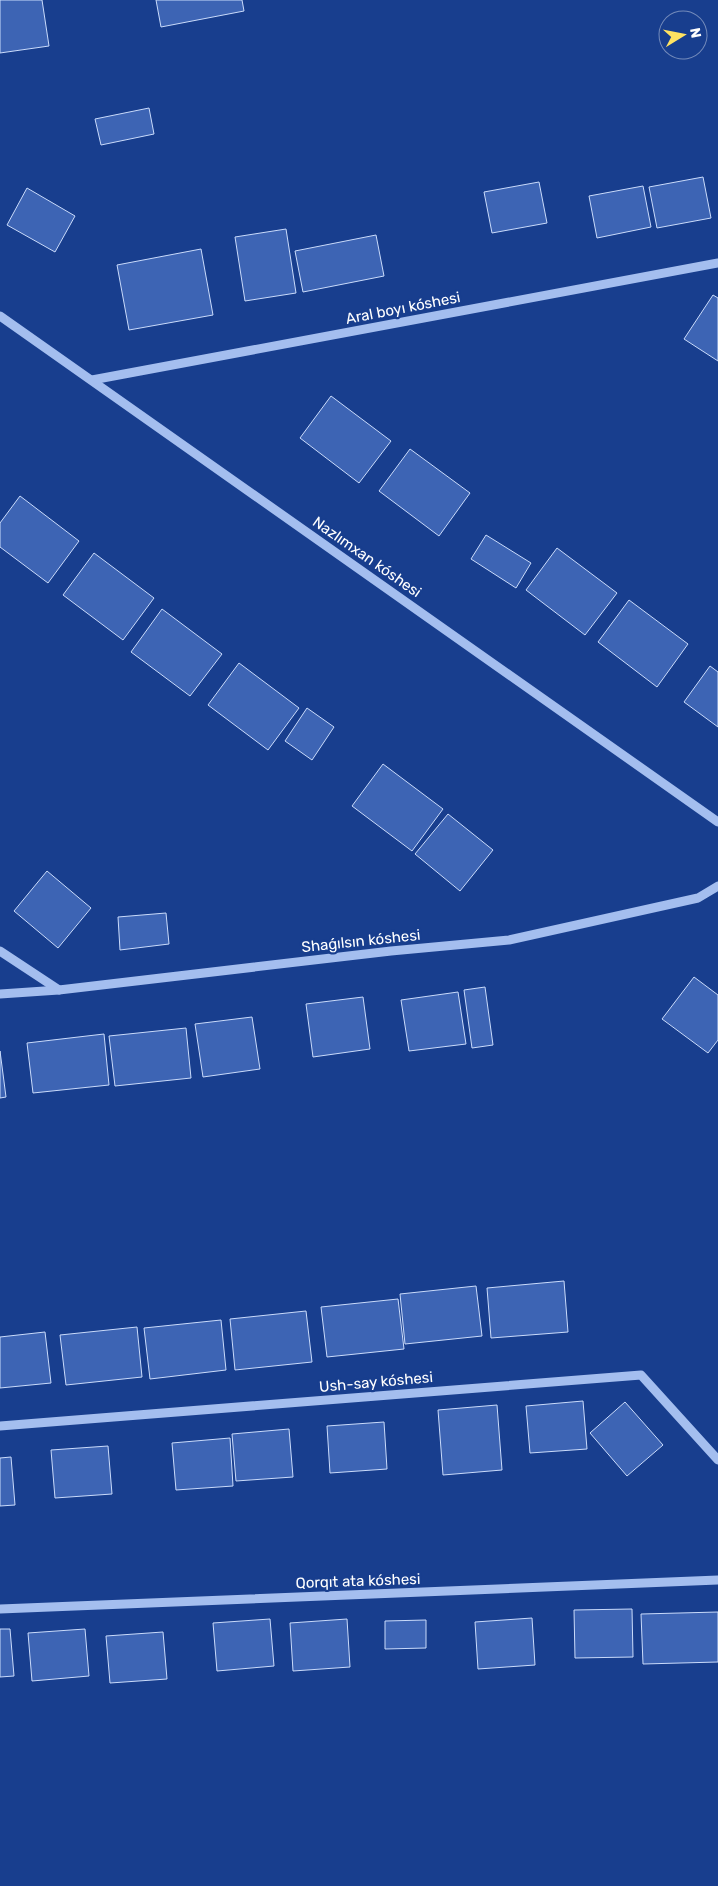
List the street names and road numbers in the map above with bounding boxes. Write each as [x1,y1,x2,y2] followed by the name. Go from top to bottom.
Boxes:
[344,288,462,328] street label: Aral boyı kóshesi
[309,513,425,601] street label: Nazlımxan kóshesi
[301,926,421,956] street label: Shaǵılsın kóshesi
[318,1368,434,1396] street label: Ush-say kóshesi
[295,1570,421,1592] street label: Qorqıt ata kóshesi

